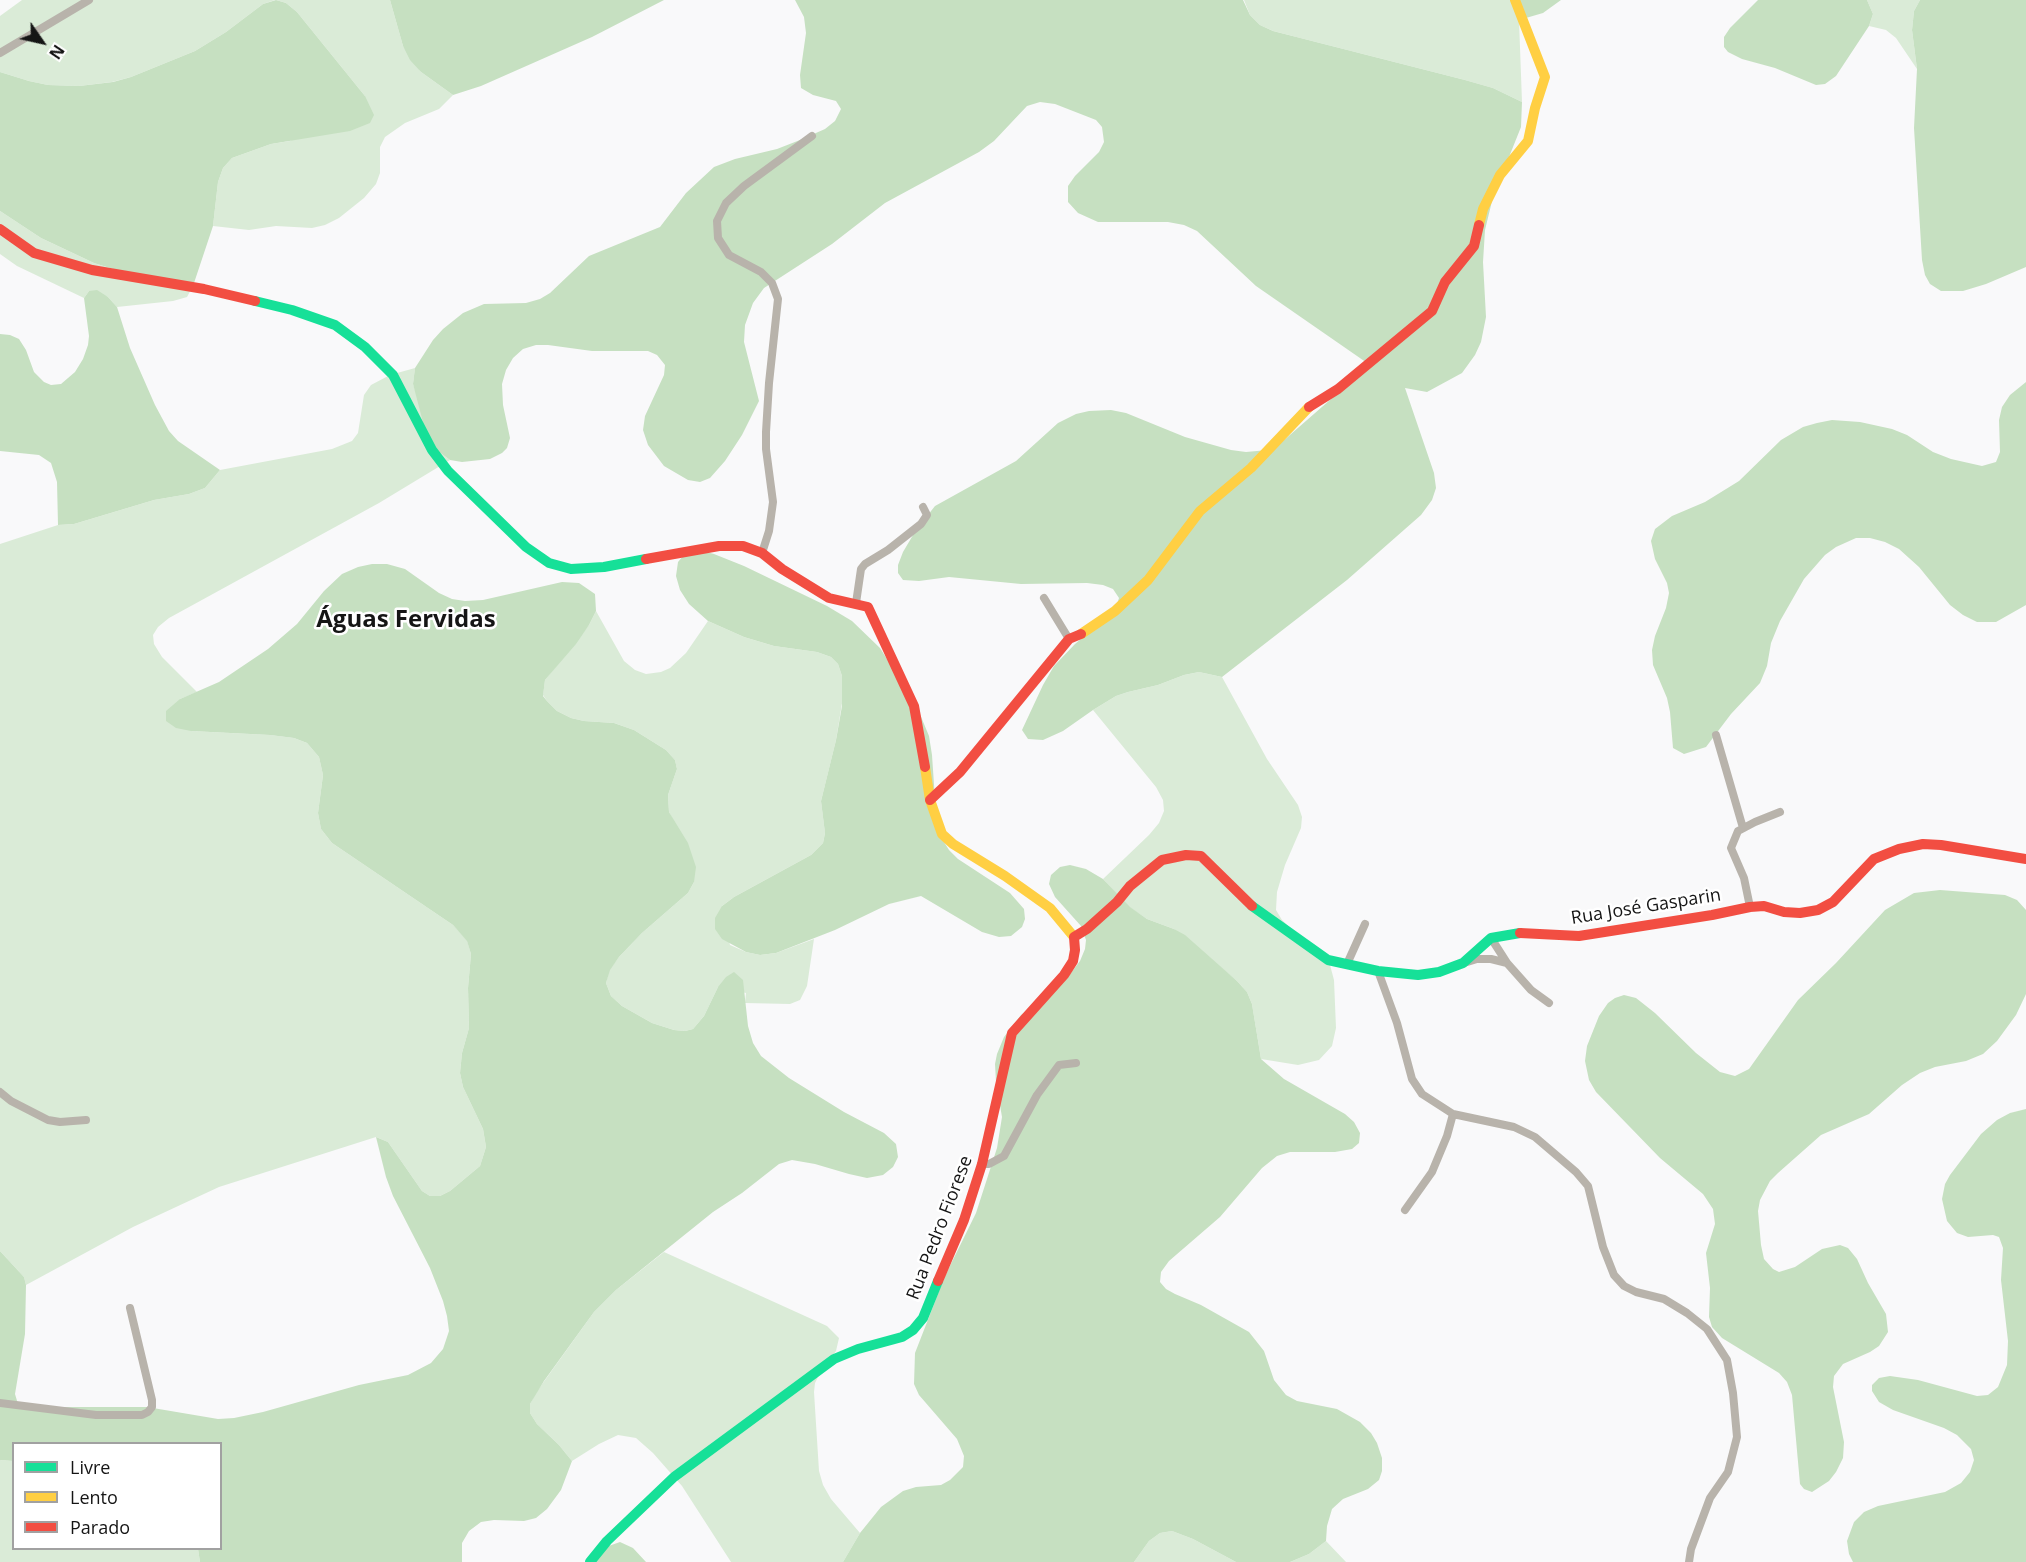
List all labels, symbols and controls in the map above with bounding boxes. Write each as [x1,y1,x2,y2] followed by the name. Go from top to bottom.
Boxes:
[12,12,72,72] north arrow
[44,41,70,64] text: N
[316,606,496,634] district label: Águas Fervidas
[1570,884,1722,930] street label: Rua José Gasparin
[903,1153,977,1303] street label: Rua Pedro Fiorese
[12,1442,222,1550] legend
[70,1455,110,1479] text: Livre
[70,1485,118,1509] text: Lento
[70,1515,130,1539] text: Parado

